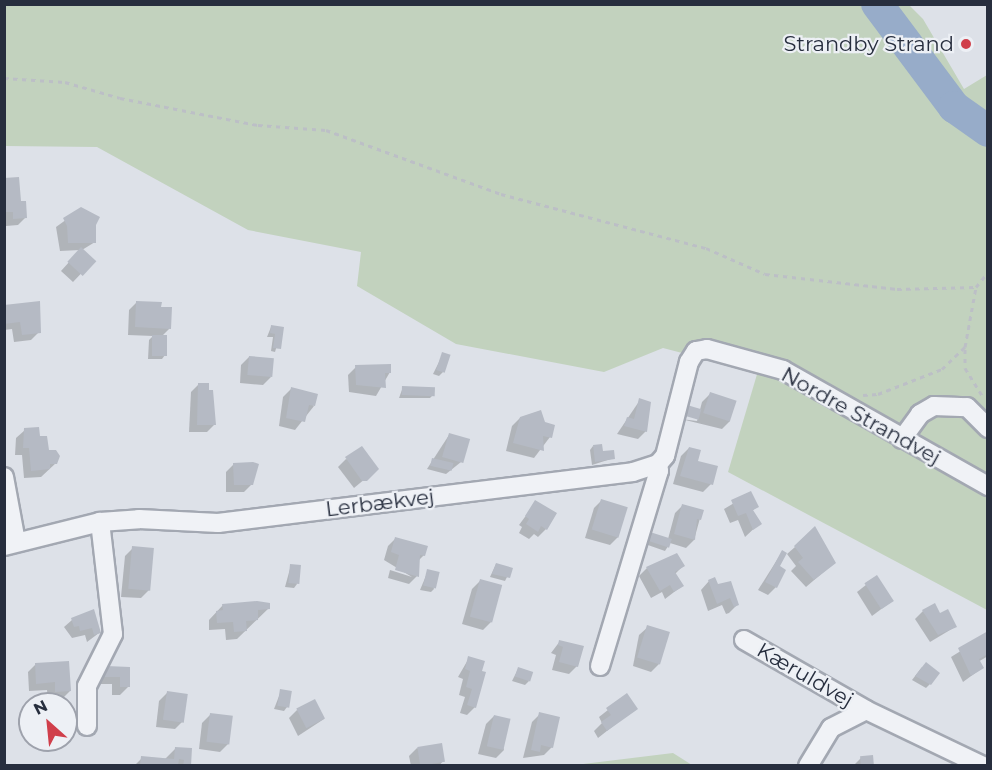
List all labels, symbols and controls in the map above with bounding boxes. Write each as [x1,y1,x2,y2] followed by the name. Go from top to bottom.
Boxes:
[784,31,954,57] place label: Strandby Strand
[959,37,973,51] marker: Strandby Strand
[777,362,945,470] street label: Nordre Strandvej
[324,484,436,522] street label: Lerbækvej
[752,637,858,713] street label: Kæruldvej
[18,692,78,752] north arrow
[30,696,51,719] text: N

